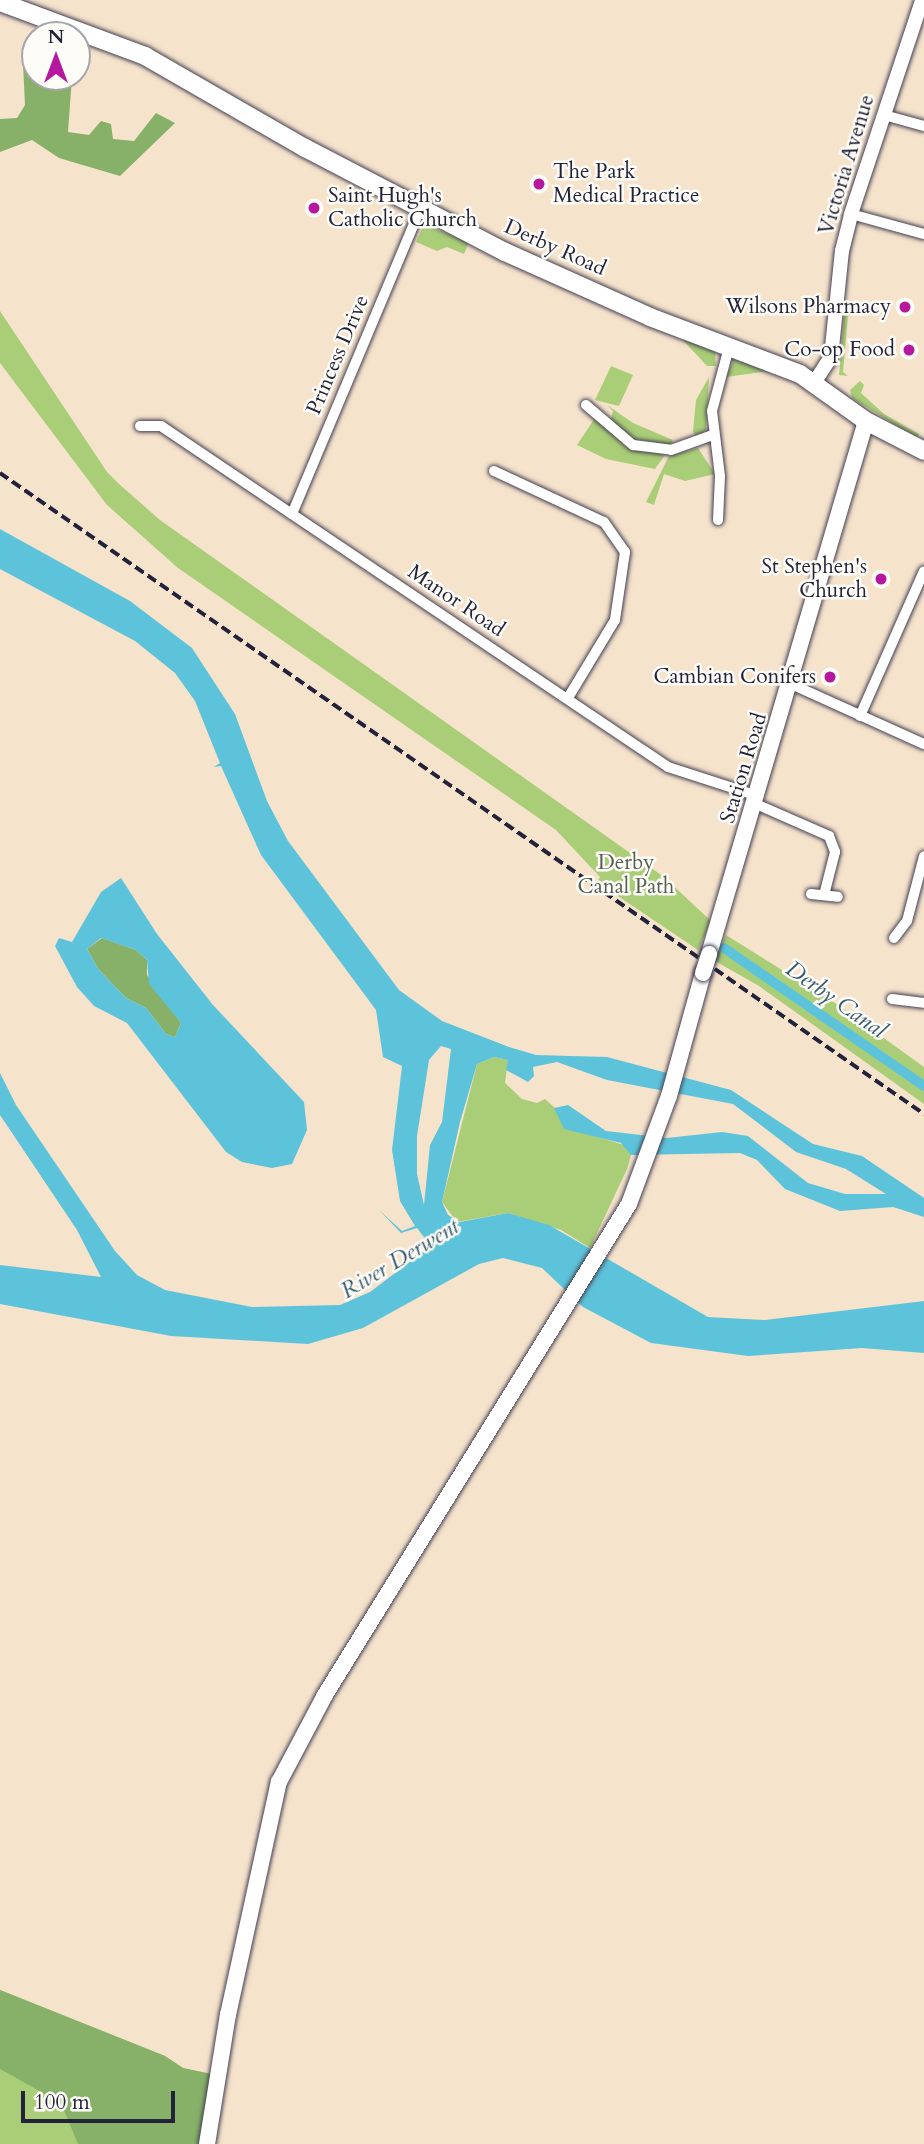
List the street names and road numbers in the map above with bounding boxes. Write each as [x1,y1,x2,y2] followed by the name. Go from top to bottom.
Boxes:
[814,92,880,238] street label: Victoria Avenue
[500,214,610,282] street label: Derby Road
[301,291,375,419] street label: Princess Drive
[403,559,509,643] street label: Manor Road
[715,710,773,826] street label: Station Road

